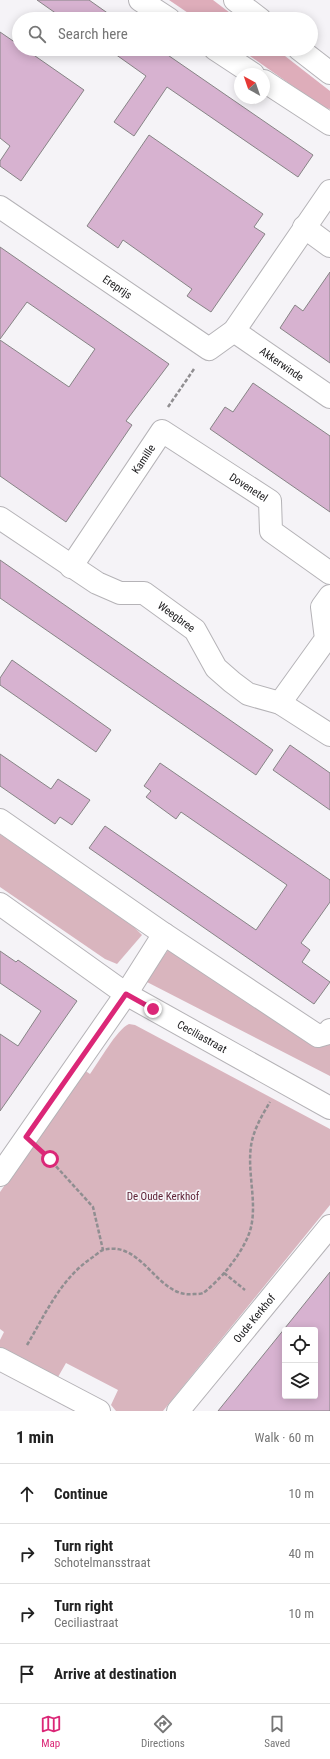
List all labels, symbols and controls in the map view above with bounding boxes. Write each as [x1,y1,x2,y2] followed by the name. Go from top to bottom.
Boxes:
[12,12,318,56] search box
[26,23,48,45] icon: search
[58,25,128,43] text: Search here
[234,68,270,104] north arrow
[100,272,135,301] street label: Ereprijs
[257,344,306,383] street label: Akkerwinde
[129,442,158,476] street label: Kamille
[227,470,270,504] street label: Dovenetel
[155,599,198,634] street label: Weegbree
[144,1000,162,1018] route end
[175,1018,229,1056] street label: Ceciliastraat
[41,1150,59,1168] route start
[127,1190,200,1203] park label: De Oude Kerkhof
[230,1291,278,1345] street label: Oude Kerkhof
[282,1327,318,1399] map controls
[282,1327,318,1363] button: locate
[282,1363,318,1399] button: layers
[16,1427,54,1447] text: 1 min
[254,1430,314,1445] text: Walk · 60 m
[16,1483,38,1505] icon: ahead
[54,1485,108,1503] text: Continue
[288,1486,314,1501] text: 10 m
[54,1537,113,1555] text: Turn right
[16,1543,38,1565] icon: right
[288,1546,314,1561] text: 40 m
[54,1555,151,1570] text: Schotelmansstraat
[54,1597,113,1615] text: Turn right
[16,1603,38,1625] icon: right
[288,1606,314,1621] text: 10 m
[54,1615,118,1630] text: Ceciliastraat
[16,1663,38,1685] icon: arrive
[54,1665,177,1683] text: Arrive at destination
[40,1713,62,1750] tab: Map
[141,1713,185,1750] tab: Directions
[264,1713,290,1750] tab: Saved

